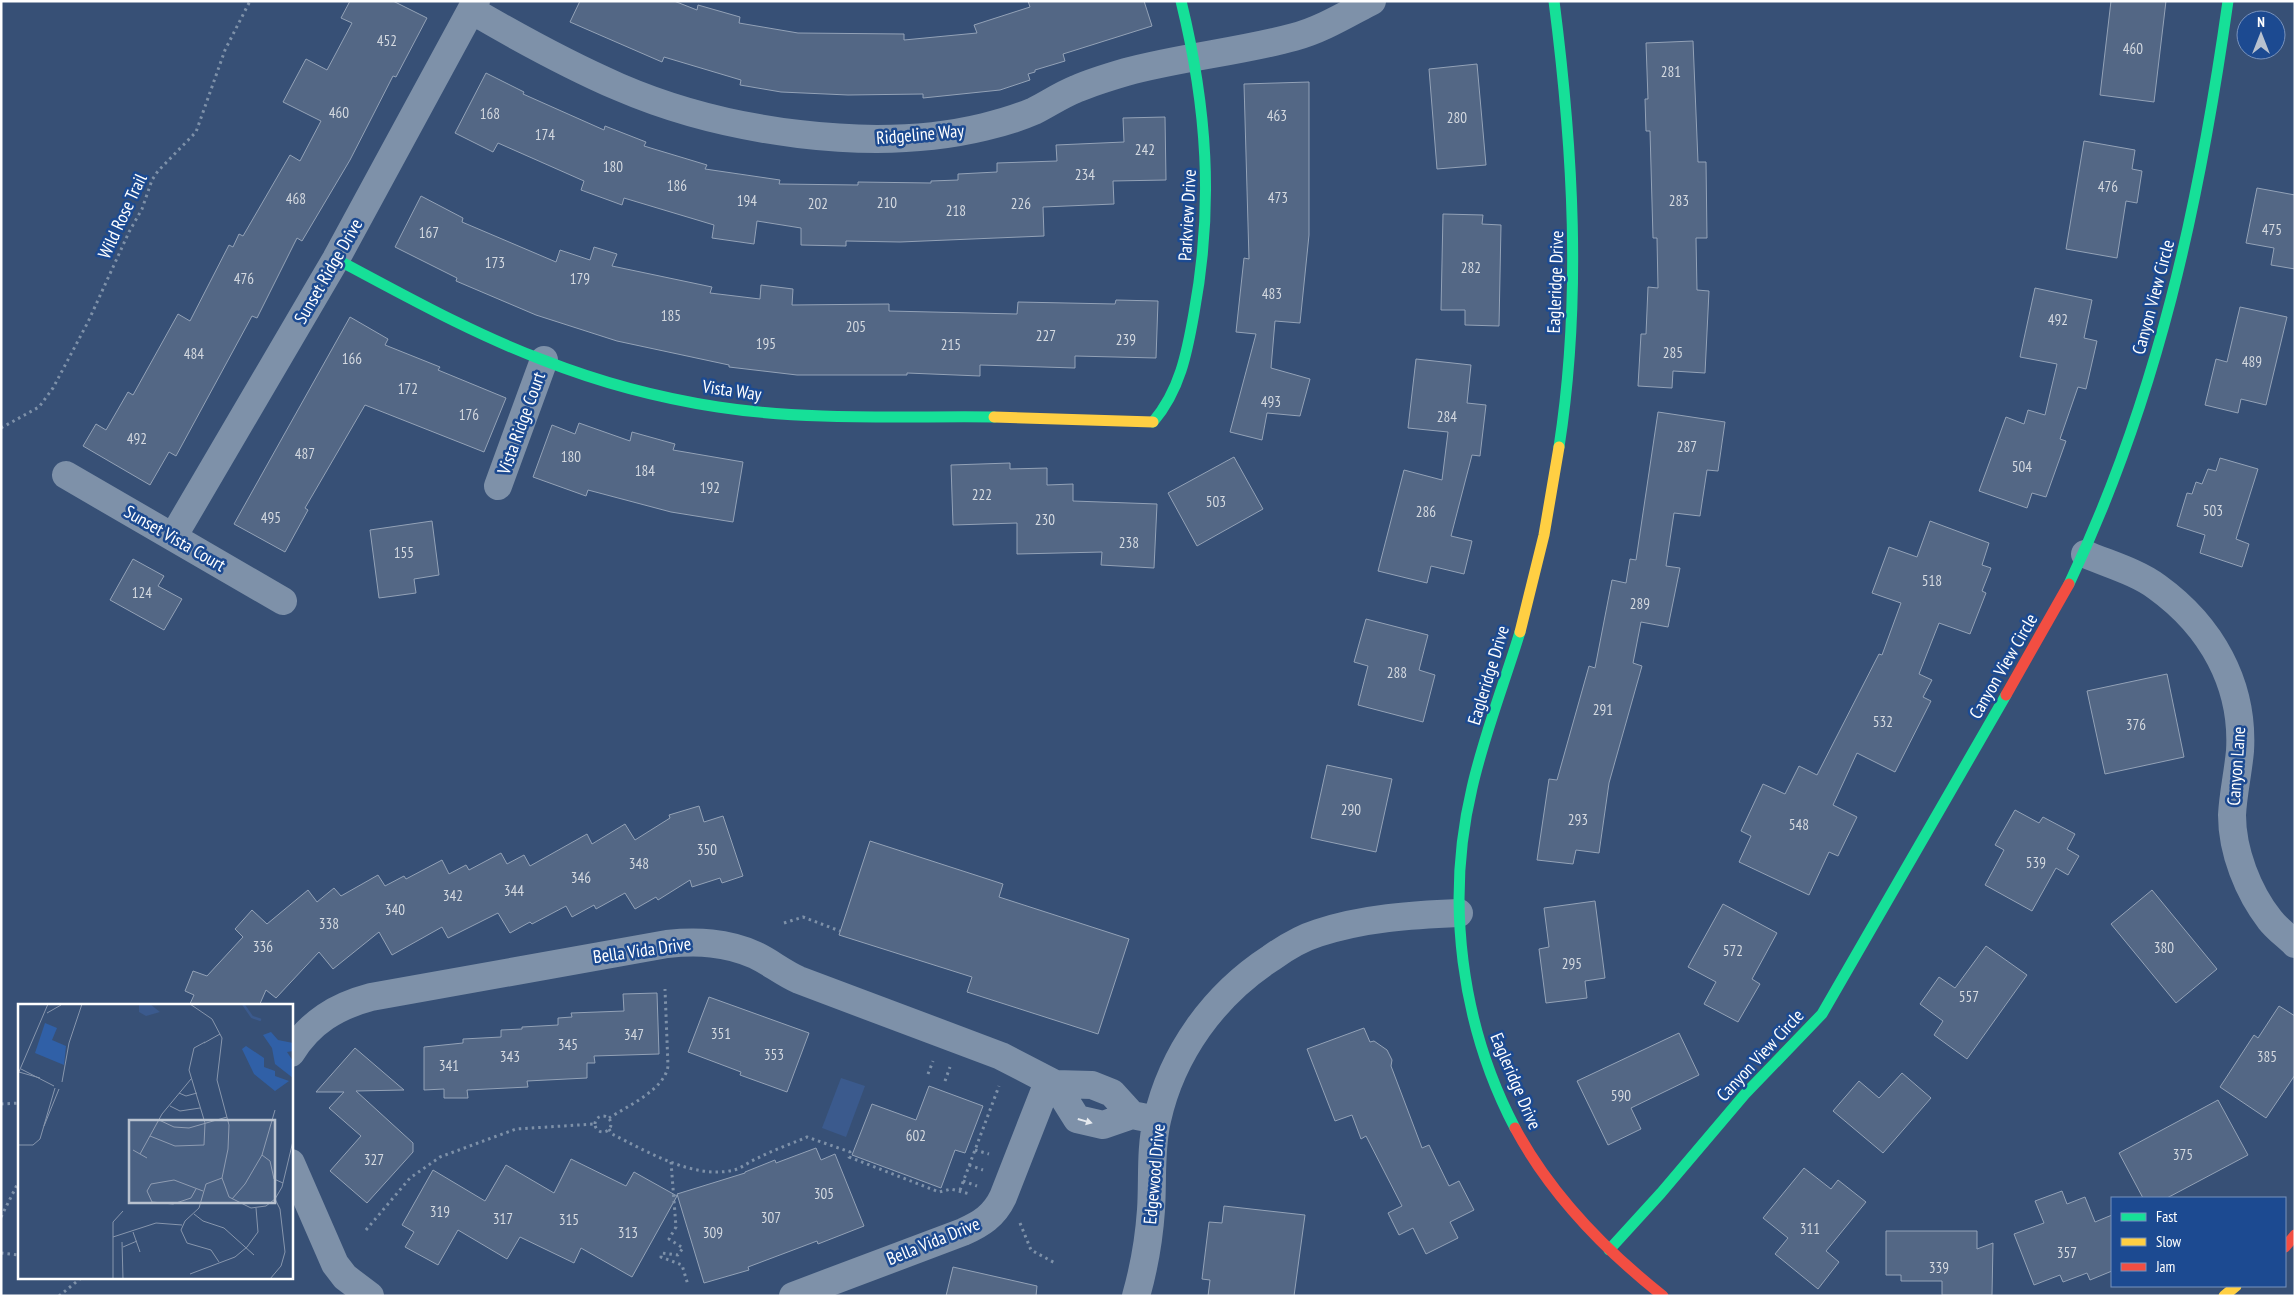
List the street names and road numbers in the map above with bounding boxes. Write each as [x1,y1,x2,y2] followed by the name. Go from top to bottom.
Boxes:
[875,119,965,149] street label: Ridgeline Way
[92,169,152,262] street label: Wild Rose Trail
[1173,169,1201,261] street label: Parkview Drive
[289,214,367,328] street label: Sunset Ridge Drive
[1542,230,1568,334] street label: Eagleridge Drive
[2127,237,2179,357] street label: Canyon View Circle
[491,369,550,478] street label: Vista Ridge Court
[700,374,763,406] street label: Vista Way
[120,500,230,576] street label: Sunset Vista Court
[1964,609,2042,723] street label: Canyon View Circle
[1462,623,1514,727] street label: Eagleridge Drive
[2222,726,2250,806] street label: Canyon Lane
[592,932,692,968] street label: Bella Vida Drive
[1711,1004,1809,1106] street label: Canyon View Circle
[1485,1029,1547,1133] street label: Eagleridge Drive
[1138,1123,1170,1225] street label: Edgewood Drive
[883,1212,983,1270] street label: Bella Vida Drive

